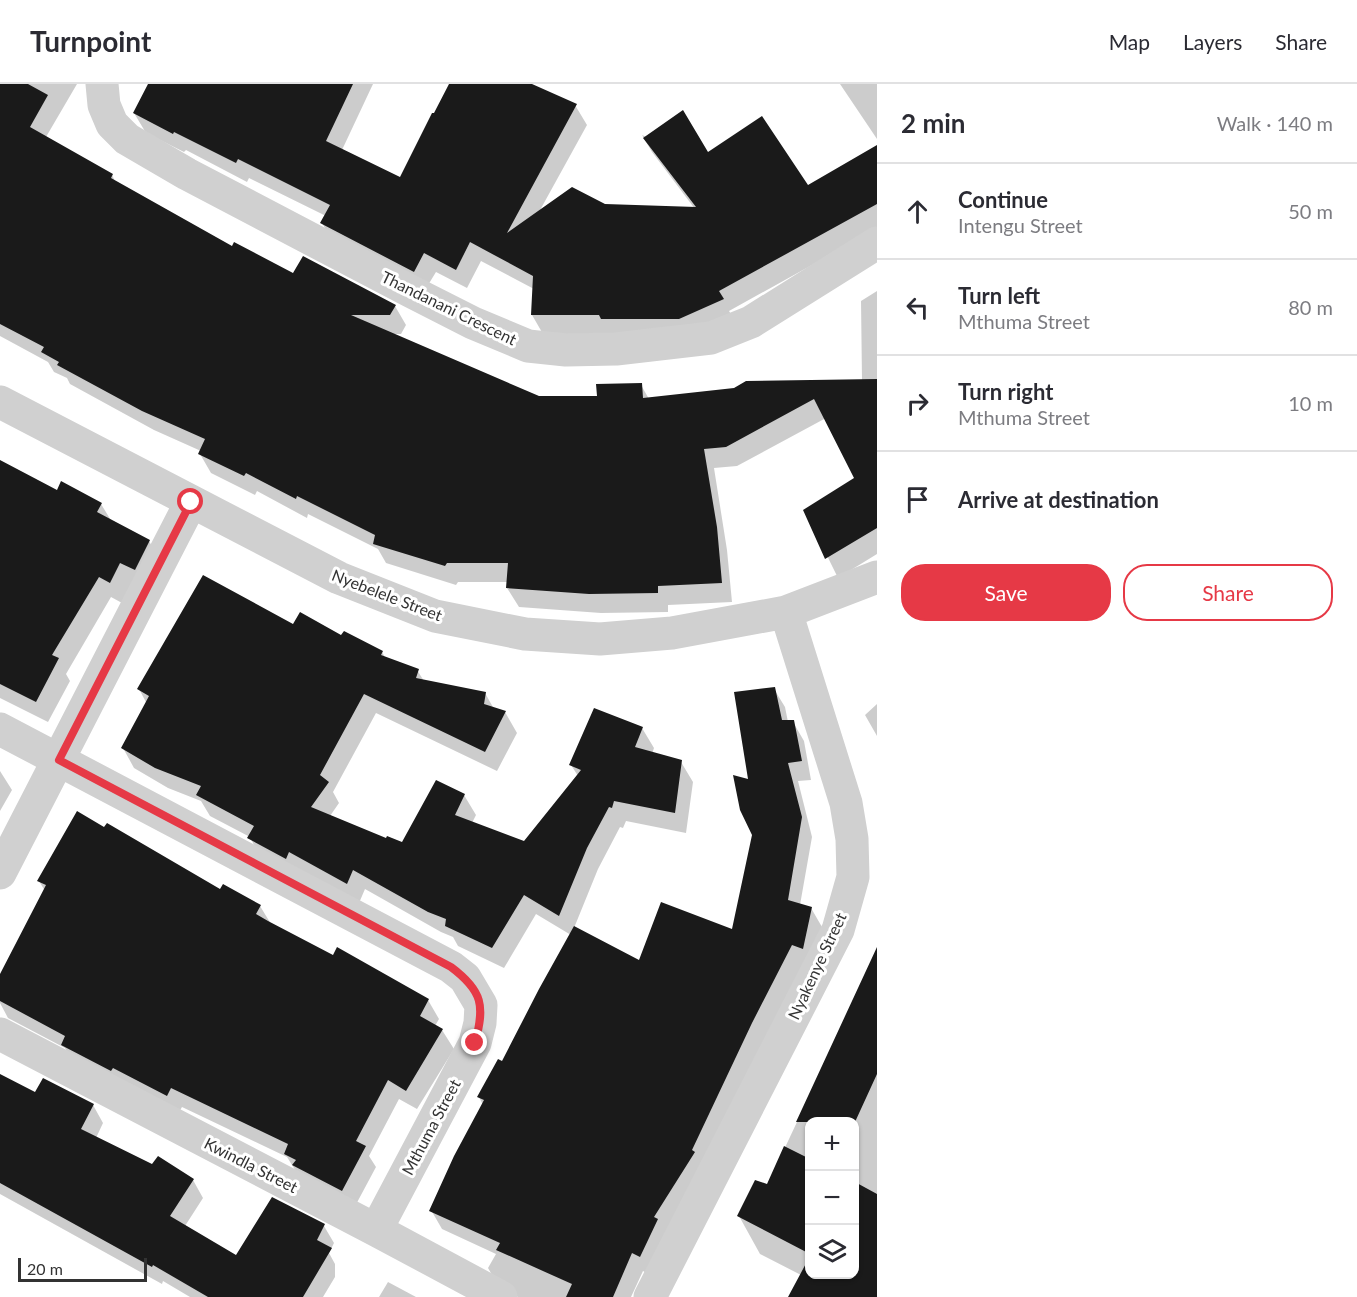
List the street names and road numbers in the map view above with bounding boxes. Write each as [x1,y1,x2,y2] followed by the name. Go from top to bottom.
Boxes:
[379,267,520,349] street label: Thandanani Crescent
[329,565,445,624] street label: Nyebelele Street
[784,909,850,1022] street label: Nyakenye Street
[397,1075,464,1178] street label: Mthuma Street
[201,1133,301,1196] street label: Kwindla Street

